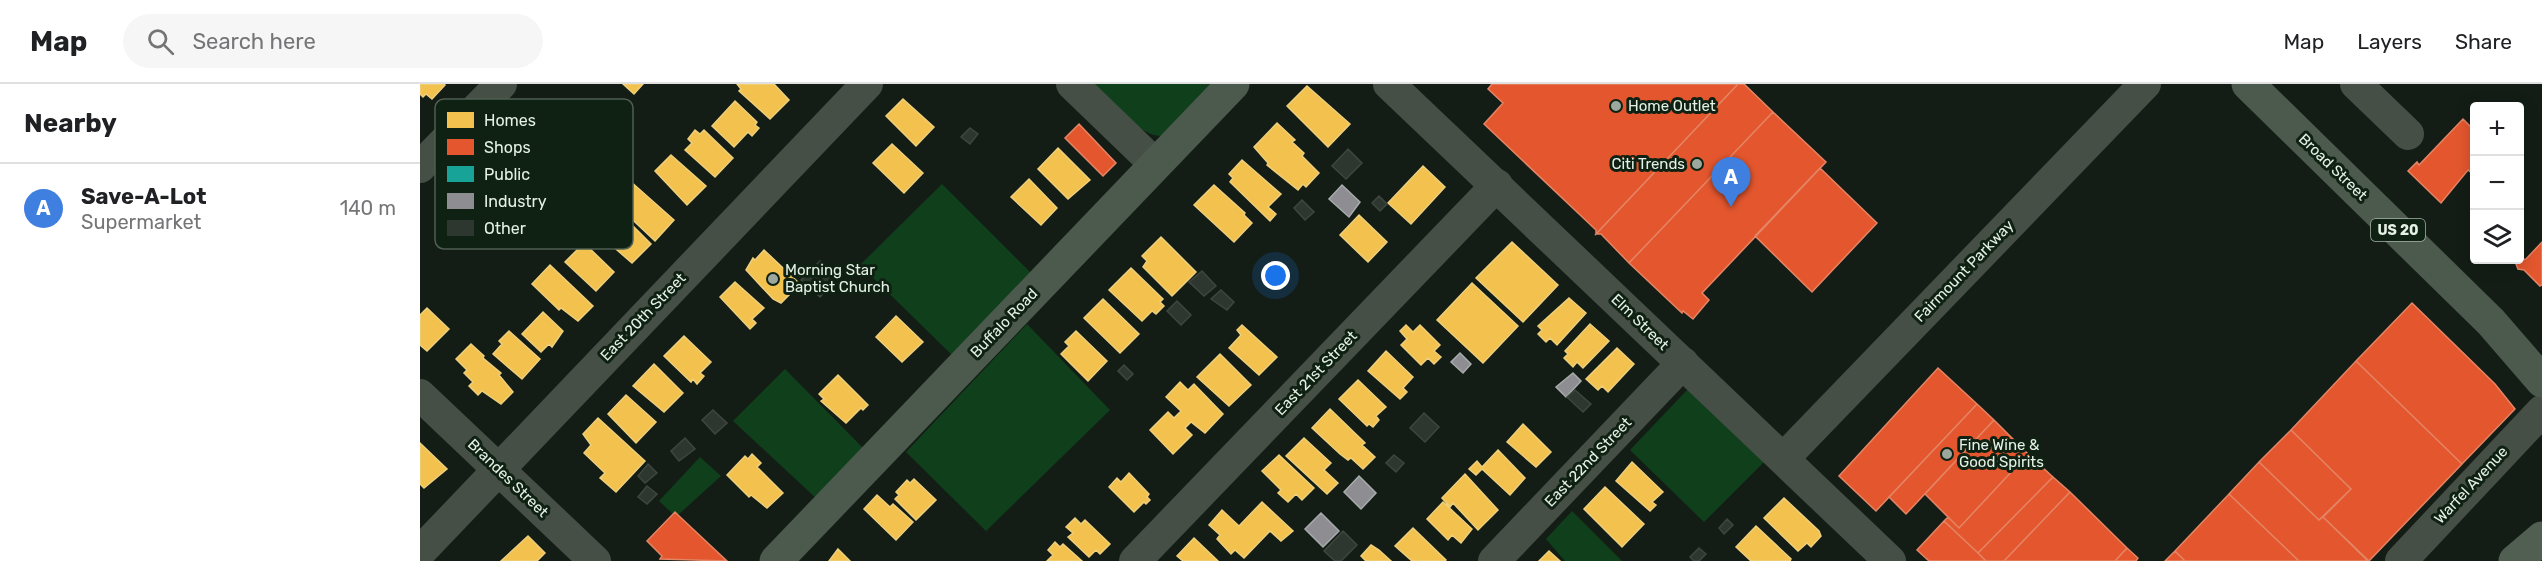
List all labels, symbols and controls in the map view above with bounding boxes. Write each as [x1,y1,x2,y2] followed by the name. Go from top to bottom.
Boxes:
[123,14,543,68] search box
[30,25,87,58] text: Map
[144,25,177,58] icon: search
[192,28,316,55] text: Search here
[2283,29,2324,54] text: Map
[2357,29,2422,54] text: Layers
[2455,29,2512,54] text: Share
[1628,97,1716,115] place label: Home Outlet
[435,99,633,249] legend
[1609,99,1623,113] marker: Home Outlet
[2470,102,2524,264] map controls
[2470,102,2524,156] button: +
[24,108,117,139] text: Nearby
[484,111,536,130] text: Homes
[2295,130,2371,204] street label: Broad Street
[484,138,531,157] text: Shops
[1612,155,1685,173] place label: Citi Trends
[2470,156,2524,210] button: −
[1690,157,1704,171] marker: Citi Trends
[1712,158,1750,207] pin: A
[484,165,530,184] text: Public
[81,183,206,210] text: Save-A-Lot
[484,192,547,211] text: Industry
[36,196,51,220] text: A
[340,196,396,220] text: 140 m
[81,210,201,234] text: Supermarket
[2470,210,2524,264] button: layers
[1911,216,2017,326] street label: Fairmount Parkway
[484,219,526,238] text: Other
[2371,219,2425,241] road number: US 20
[785,261,890,296] place label: Morning Star Baptist Church
[1261,261,1290,290] your location
[597,269,689,365] street label: East 20th Street
[766,272,780,286] marker: Morning Star Baptist Church
[967,285,1041,361] street label: Buffalo Road
[1607,290,1673,354] street label: Elm Street
[1271,327,1361,419] street label: East 21st Street
[1541,413,1635,510] street label: East 22nd Street
[464,435,552,521] street label: Brandes Street
[1959,436,2044,471] place label: Fine Wine & Good Spirits
[2431,443,2511,527] street label: Warfel Avenue
[1940,447,1954,461] marker: Fine Wine & Good Spirits

